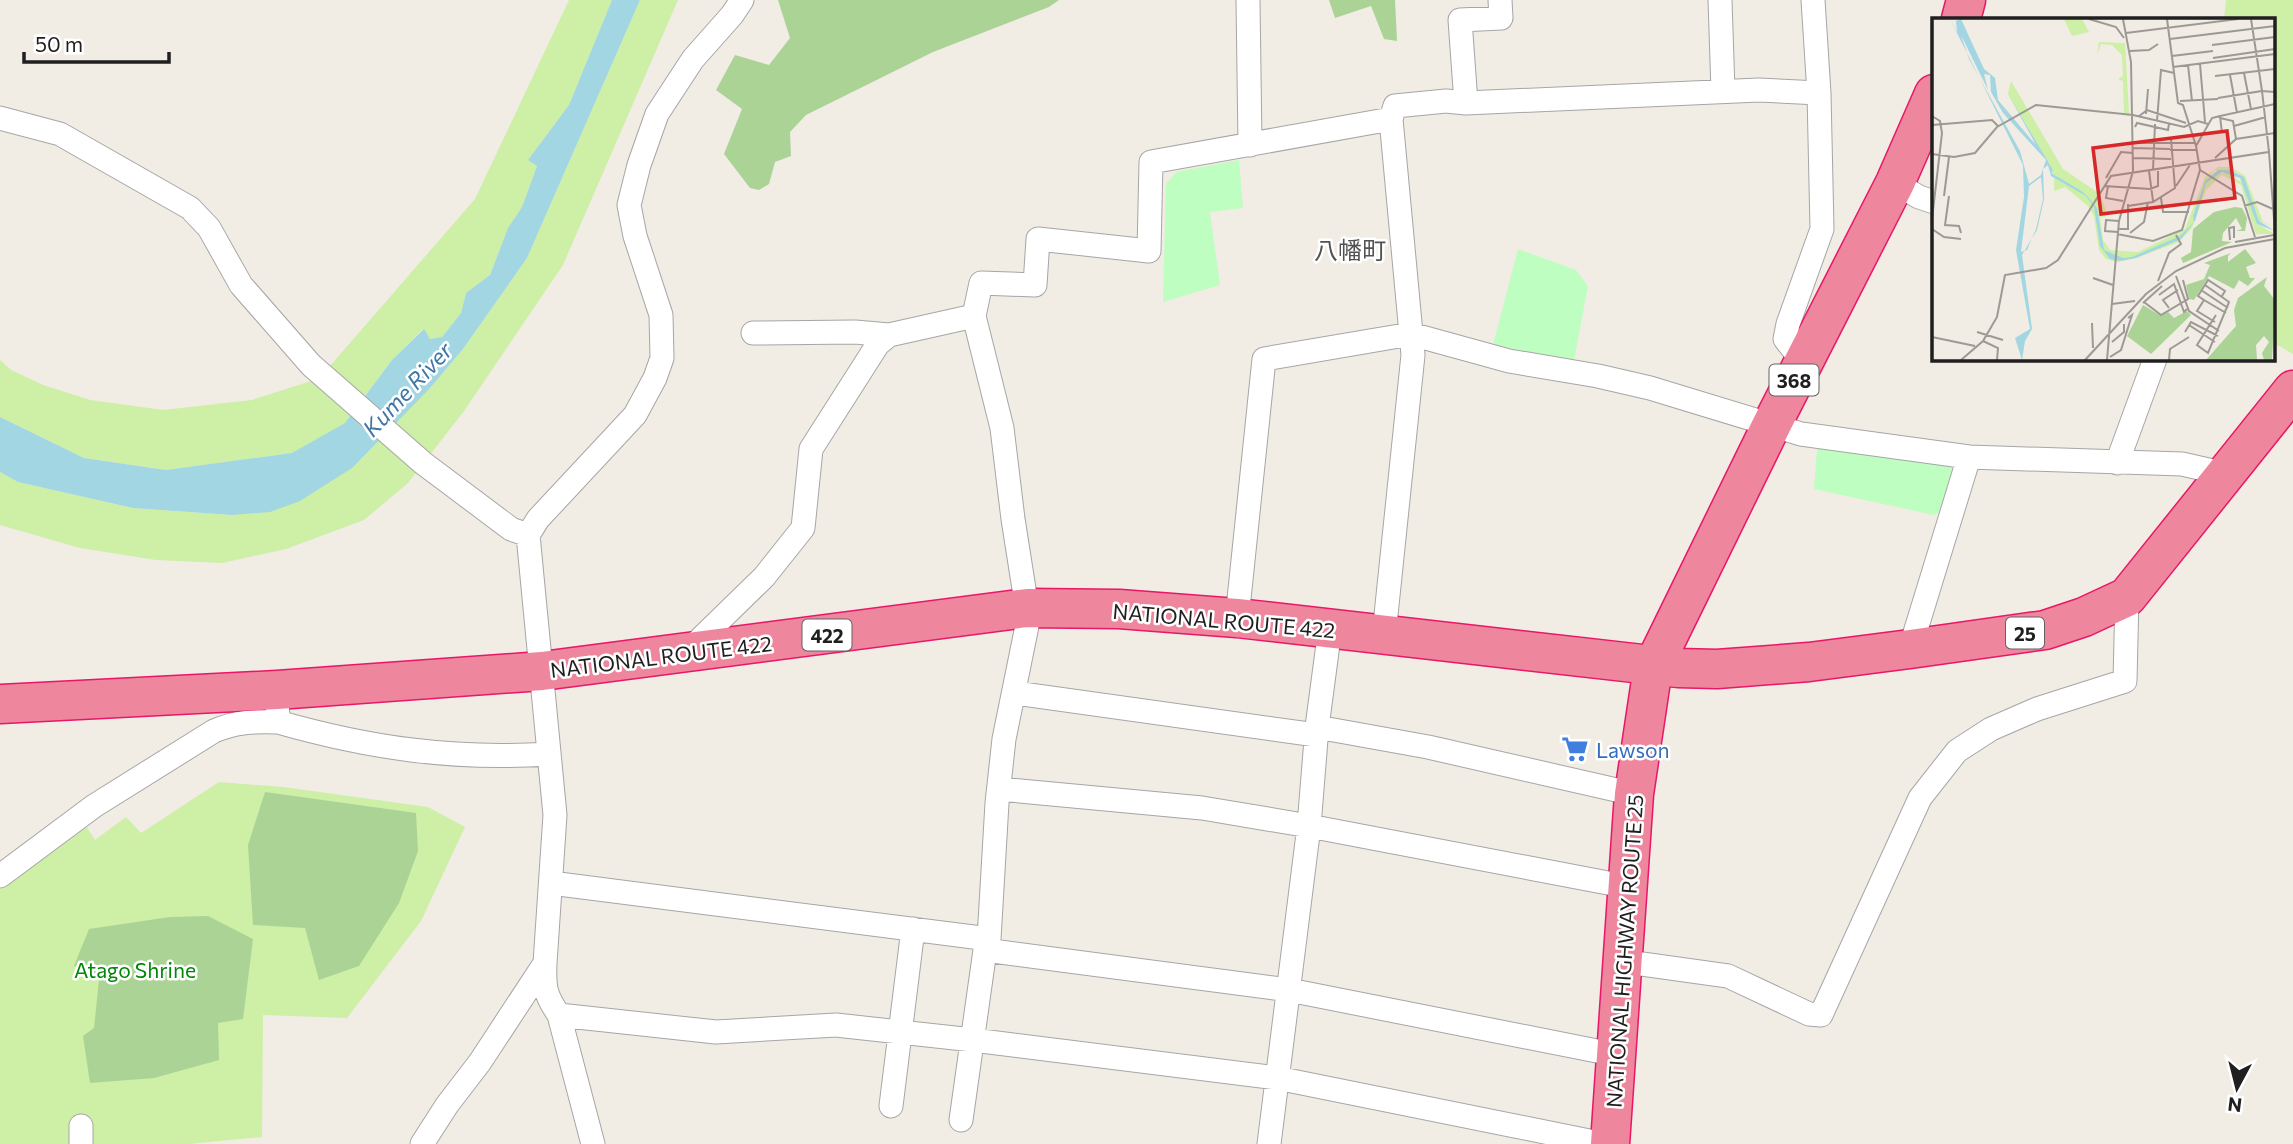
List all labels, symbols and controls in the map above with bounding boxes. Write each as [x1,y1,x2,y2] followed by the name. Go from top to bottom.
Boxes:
[1932,18,2276,360] inset map
[24,21,170,65] scale bar
[35,31,83,56] text: 50 m
[1314,235,1386,264] district label: 八幡町
[356,335,458,442] water label: Kume River
[1770,364,1818,396] road number: 368
[1112,598,1336,642] street label: NATIONAL ROUTE 422
[2006,618,2044,648] road number: 25
[802,620,852,650] road number: 422
[549,630,773,682] street label: NATIONAL ROUTE 422
[1560,734,1590,764] supermarket icon: Lawson
[1596,737,1670,762] place label: Lawson
[1601,793,1647,1109] street label: NATIONAL HIGHWAY ROUTE 25
[74,957,196,982] park label: Atago Shrine
[2202,1053,2272,1123] north arrow
[2226,1093,2243,1118] text: N

